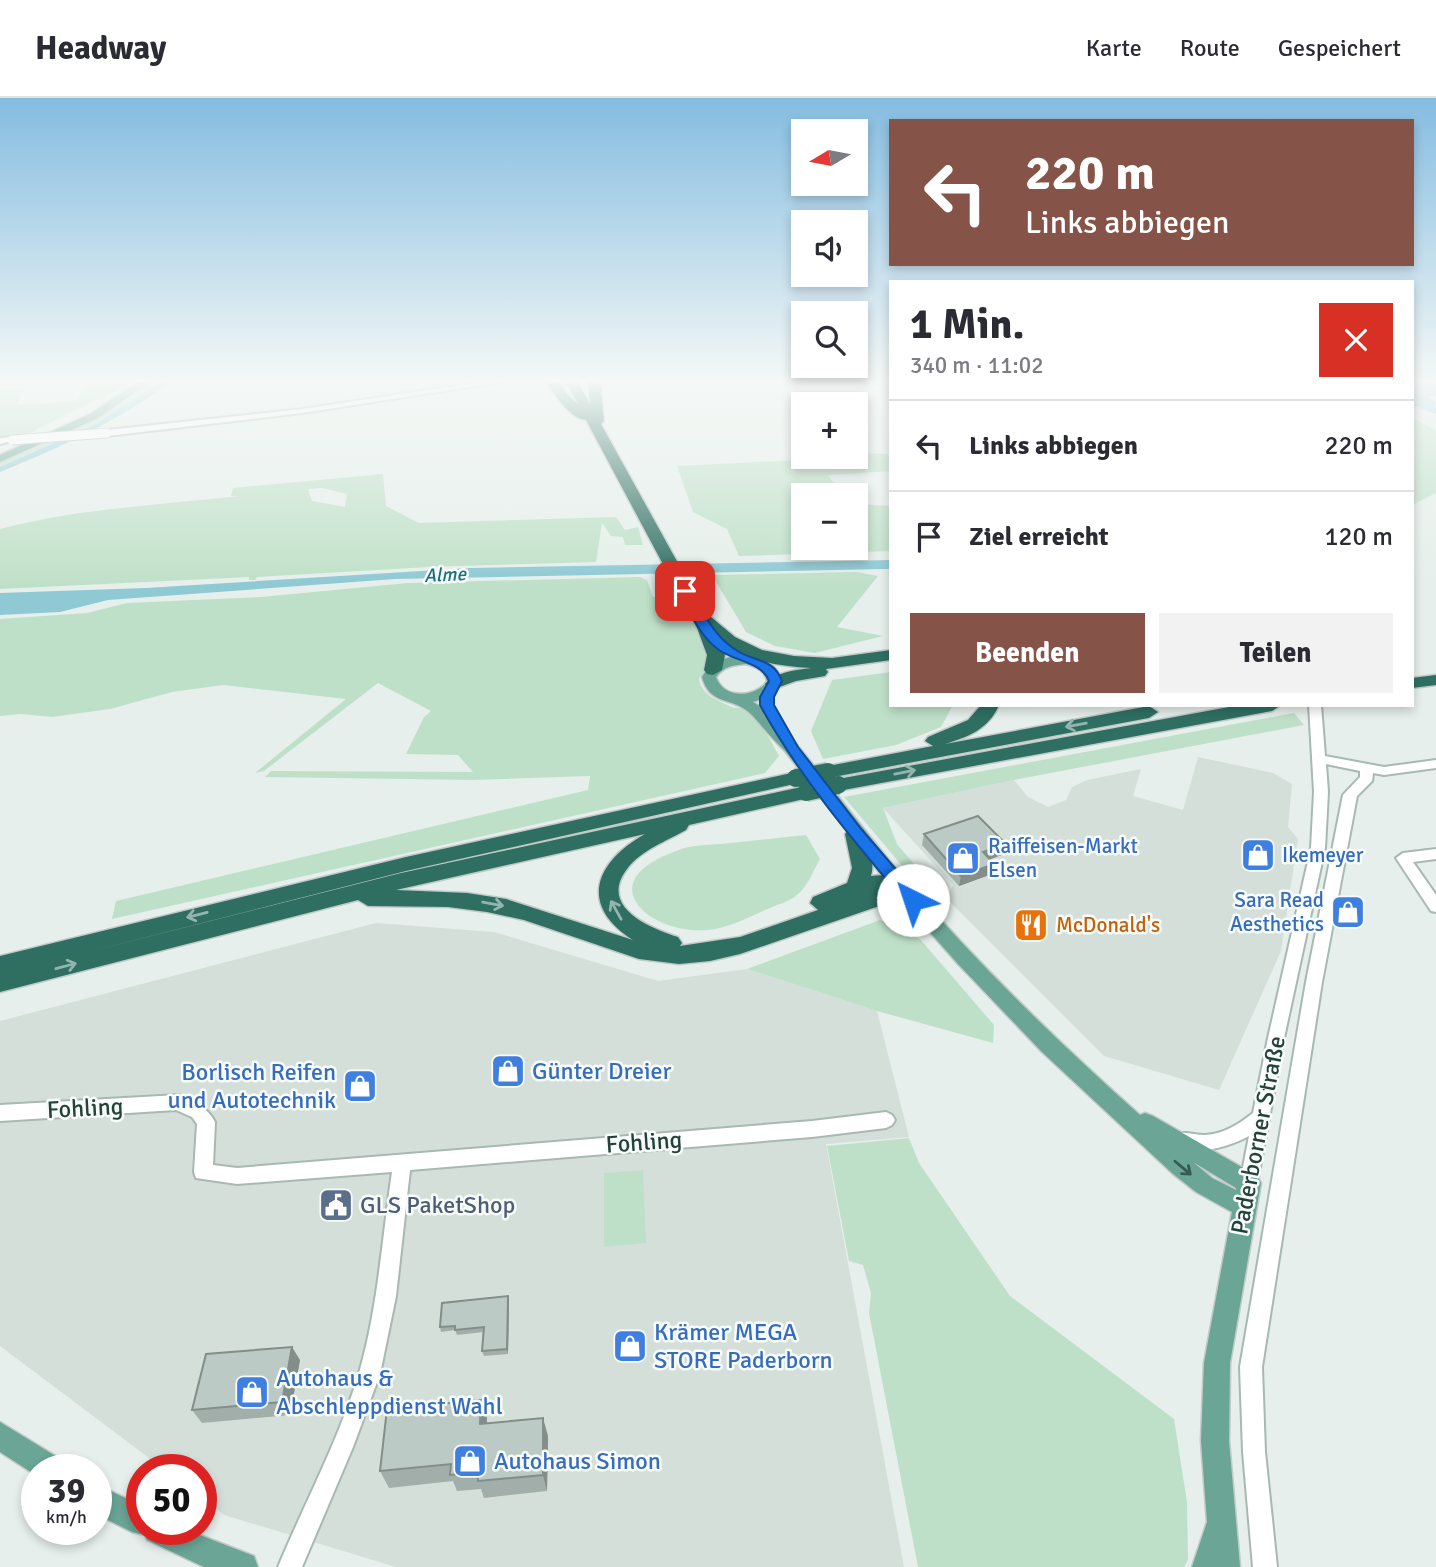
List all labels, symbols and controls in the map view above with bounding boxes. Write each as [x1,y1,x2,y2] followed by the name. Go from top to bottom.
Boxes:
[35,28,166,69] text: Headway
[1086,33,1142,63] text: Karte
[1180,33,1240,63] text: Route
[1278,33,1401,63] text: Gespeichert
[791,119,868,196] north arrow
[791,119,868,560] map controls
[1025,143,1155,203] text: 220 m
[910,147,1001,238] icon: left
[1025,203,1229,242] text: Links abbiegen
[791,210,868,287] button: sound
[910,299,1024,350] text: 1 Min.
[791,301,868,378] button: search
[1319,303,1393,377] button: close
[910,351,1044,380] text: 340 m · 11:02
[791,392,868,469] button: +
[910,427,948,465] icon: left
[969,430,1138,462] text: Links abbiegen
[1324,430,1393,462] text: 220 m
[791,483,868,560] button: −
[910,518,948,556] icon: arrive
[969,521,1109,553] text: Ziel erreicht
[1324,521,1393,553] text: 120 m
[655,561,715,621] pin
[424,562,468,588] water label: Alme
[666,572,704,610] icon: arrive
[910,613,1145,693] button: Beenden
[1159,613,1393,693] button: Teilen
[1065,719,1088,732] one-way arrow
[893,765,916,779] one-way arrow
[988,833,1138,883] place label: Raiffeisen-Markt Elsen
[1239,836,1277,874] shop icon: Ikemeyer
[944,839,982,877] shop icon: Raiffeisen-Markt Elsen
[1282,842,1364,868] place label: Ikemeyer
[876,863,950,937] position arrow
[1230,887,1324,937] place label: Sara Read Aesthetics
[1329,893,1367,931] shop icon: Sara Read Aesthetics
[481,898,504,911] one-way arrow
[609,901,623,921] one-way arrow
[1012,906,1050,944] restaurant icon: McDonald's
[186,909,209,922] one-way arrow
[1056,912,1160,938] place label: McDonald's
[54,959,77,972] one-way arrow
[1224,1033,1292,1237] street label: Paderborner Straße
[489,1052,527,1090] shop icon: Günter Dreier
[532,1056,671,1086] place label: Günter Dreier
[168,1057,336,1115] place label: Borlisch Reifen und Autotechnik
[341,1067,379,1105] shop icon: Borlisch Reifen und Autotechnik
[46,1091,124,1125] street label: Fohling
[605,1124,683,1160] street label: Fohling
[1174,1160,1192,1176] one-way arrow
[317,1186,355,1224] public building icon: GLS PaketShop
[360,1190,515,1220] place label: GLS PaketShop
[654,1317,833,1375] place label: Krämer MEGA STORE Paderborn
[611,1327,649,1365] shop icon: Krämer MEGA STORE Paderborn
[276,1363,503,1421] place label: Autohaus & Abschleppdienst Wahl
[233,1373,271,1411] shop icon: Autohaus & Abschleppdienst Wahl
[451,1442,489,1480] shop icon: Autohaus Simon
[494,1446,661,1476] place label: Autohaus Simon
[126,1454,217,1545] speed limit sign: 50
[48,1469,85,1512] text: 39
[46,1506,87,1528] text: km/h

